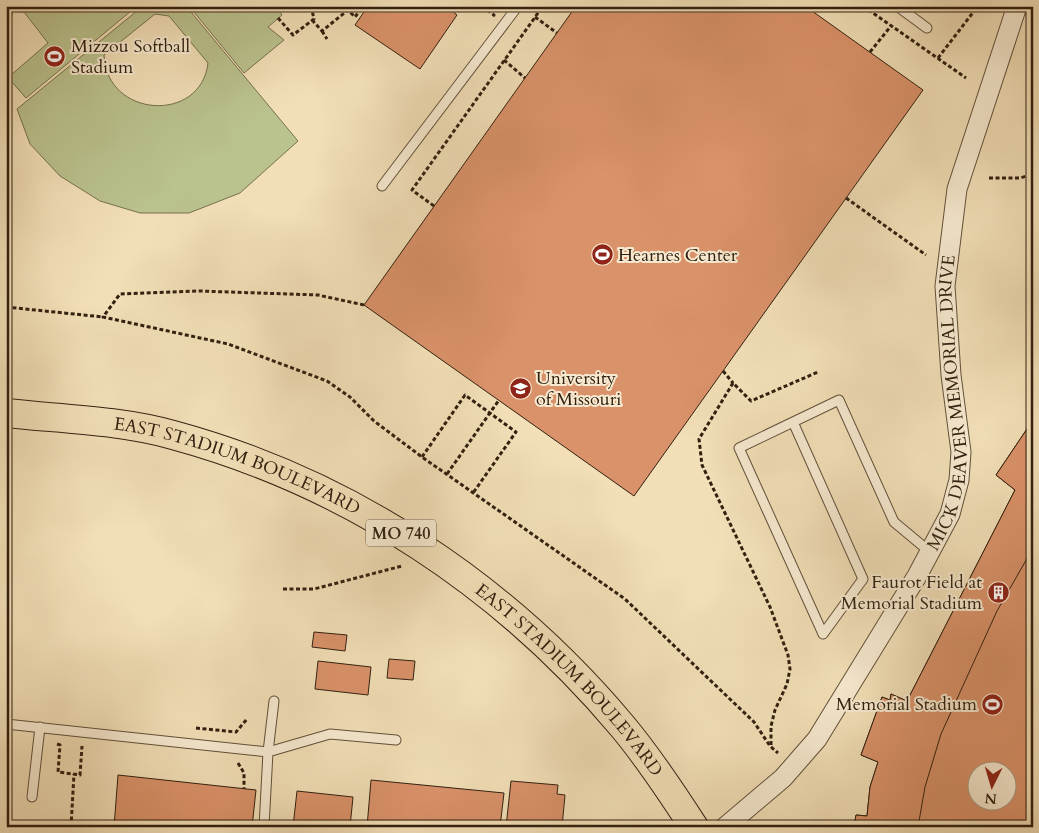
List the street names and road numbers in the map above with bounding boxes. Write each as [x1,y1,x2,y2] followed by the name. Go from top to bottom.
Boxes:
[921,254,974,555] street label: MICK DEAVER MEMORIAL DRIVE
[112,412,365,521] street label: EAST STADIUM BOULEVARD
[366,520,436,546] road number: MO 740
[470,578,668,782] street label: EAST STADIUM BOULEVARD

